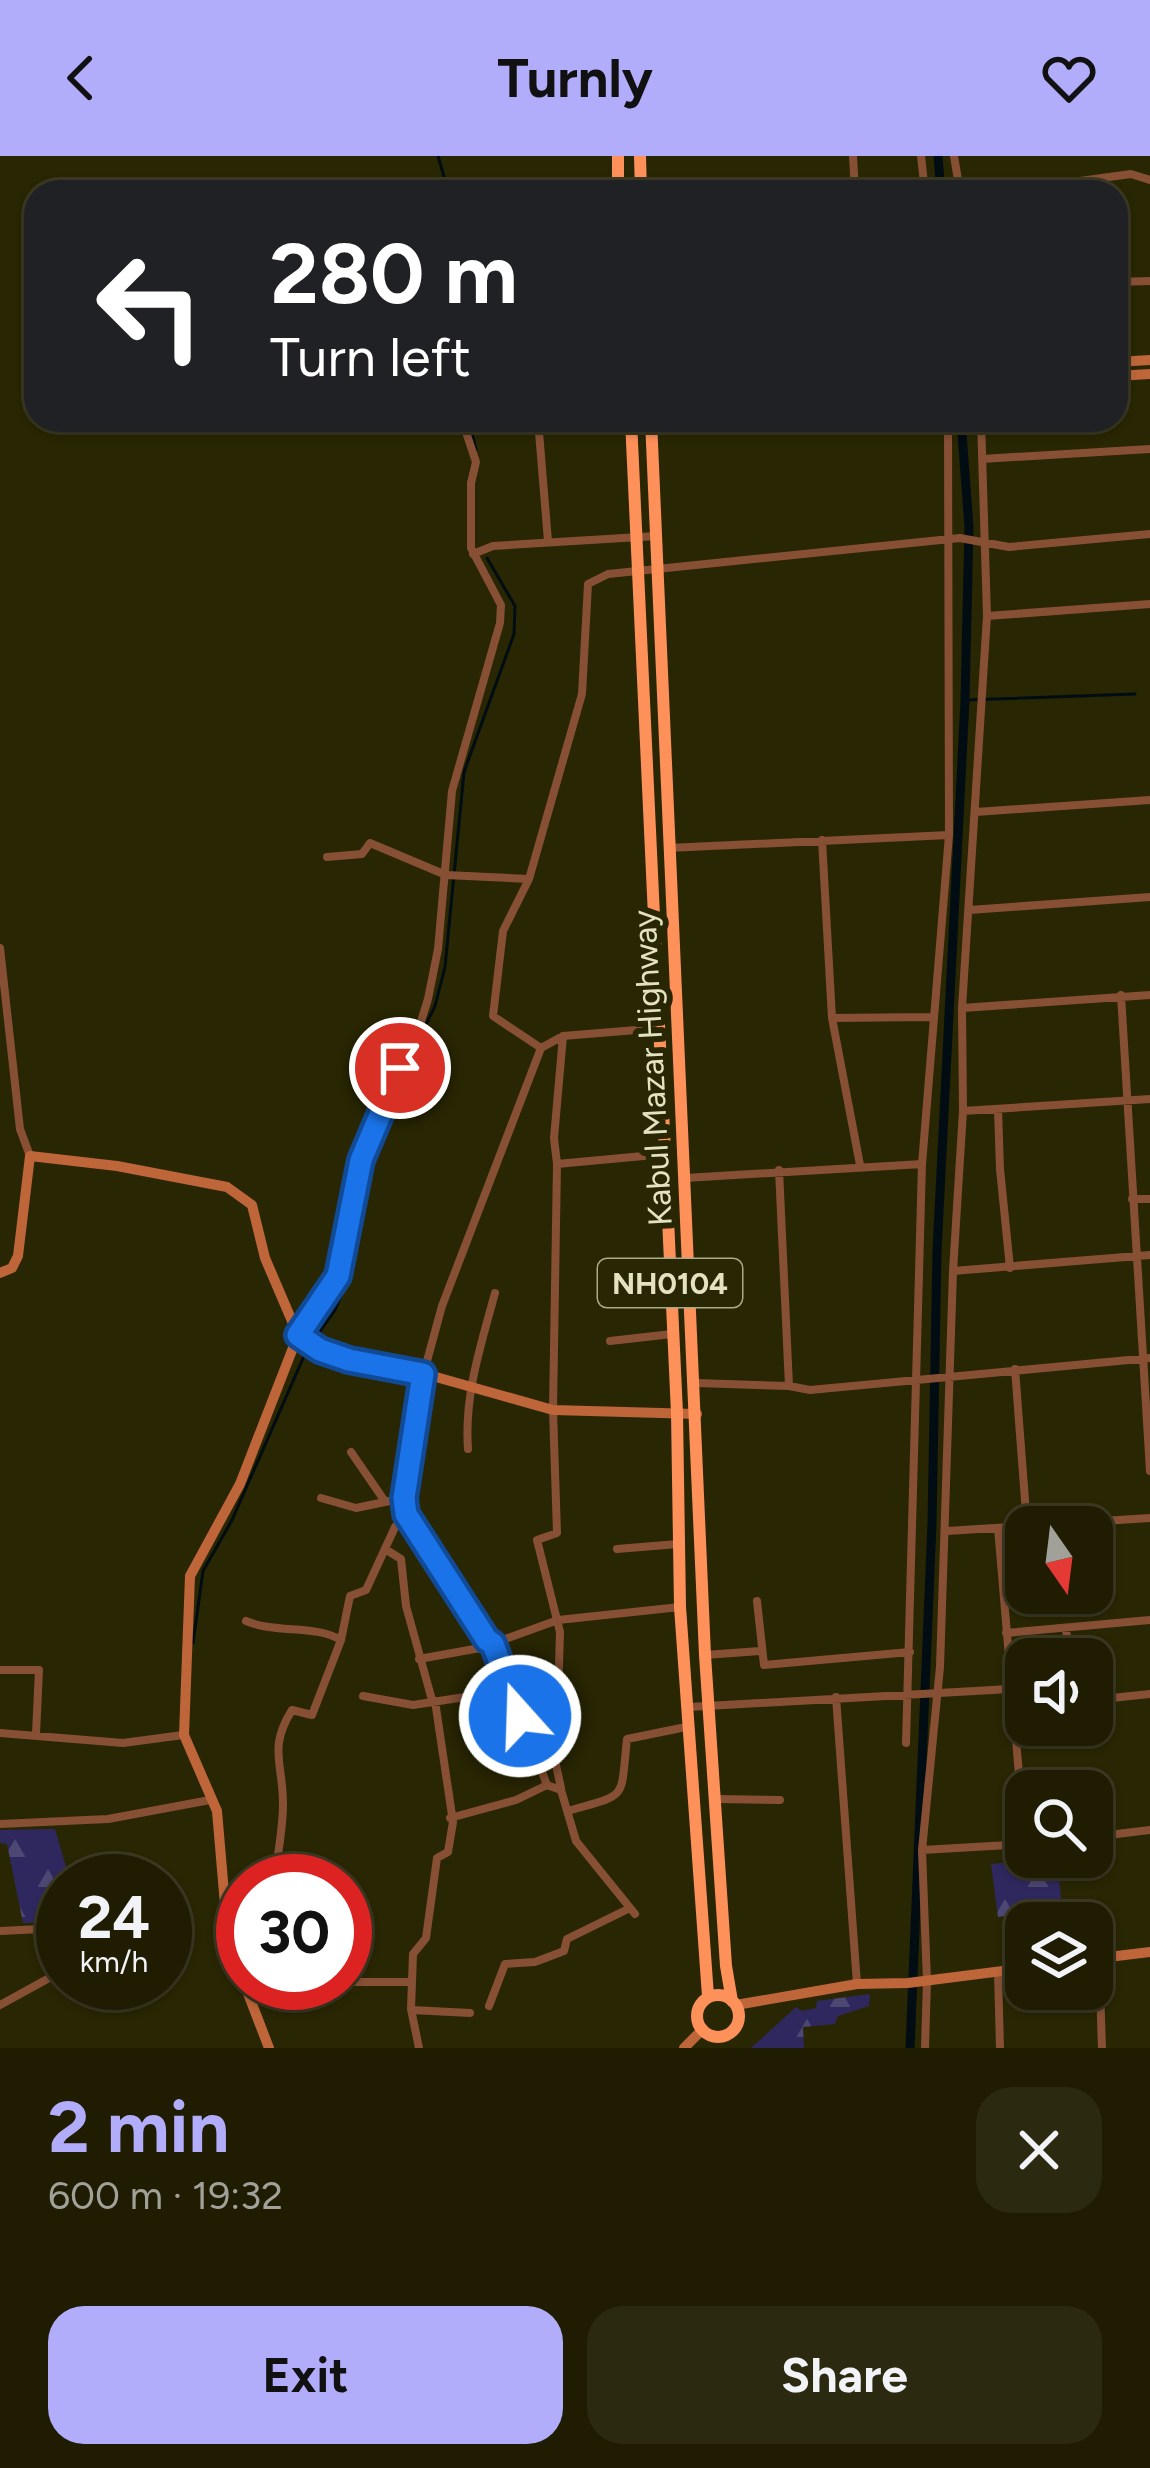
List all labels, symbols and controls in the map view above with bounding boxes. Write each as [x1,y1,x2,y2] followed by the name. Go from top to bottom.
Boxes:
[48,45,114,111] icon: back
[1036,45,1102,111] icon: heart
[497,46,653,111] text: Turnly
[270,223,518,324] text: 280 m
[72,228,228,384] icon: left
[270,325,471,390] text: Turn left
[624,908,680,1227] street label: Kabul Mazar Highway
[349,1017,451,1119] pin
[367,1035,433,1101] icon: arrive
[598,1259,742,1307] road number: NH0104
[1005,1506,1113,1614] north arrow
[1005,1506,1113,2010] map controls
[1005,1638,1113,1746] button: sound
[457,1653,583,1779] position arrow
[1005,1770,1113,1878] button: search
[216,1854,372,2010] speed limit sign: 30
[78,1881,150,1953] text: 24
[1005,1902,1113,2010] button: layers
[80,1943,148,1980] text: km/h
[48,2084,229,2170] text: 2 min
[976,2087,1102,2213] button: close
[48,2172,283,2219] text: 600 m · 19:32
[48,2306,563,2444] button: Exit
[587,2306,1102,2444] button: Share

